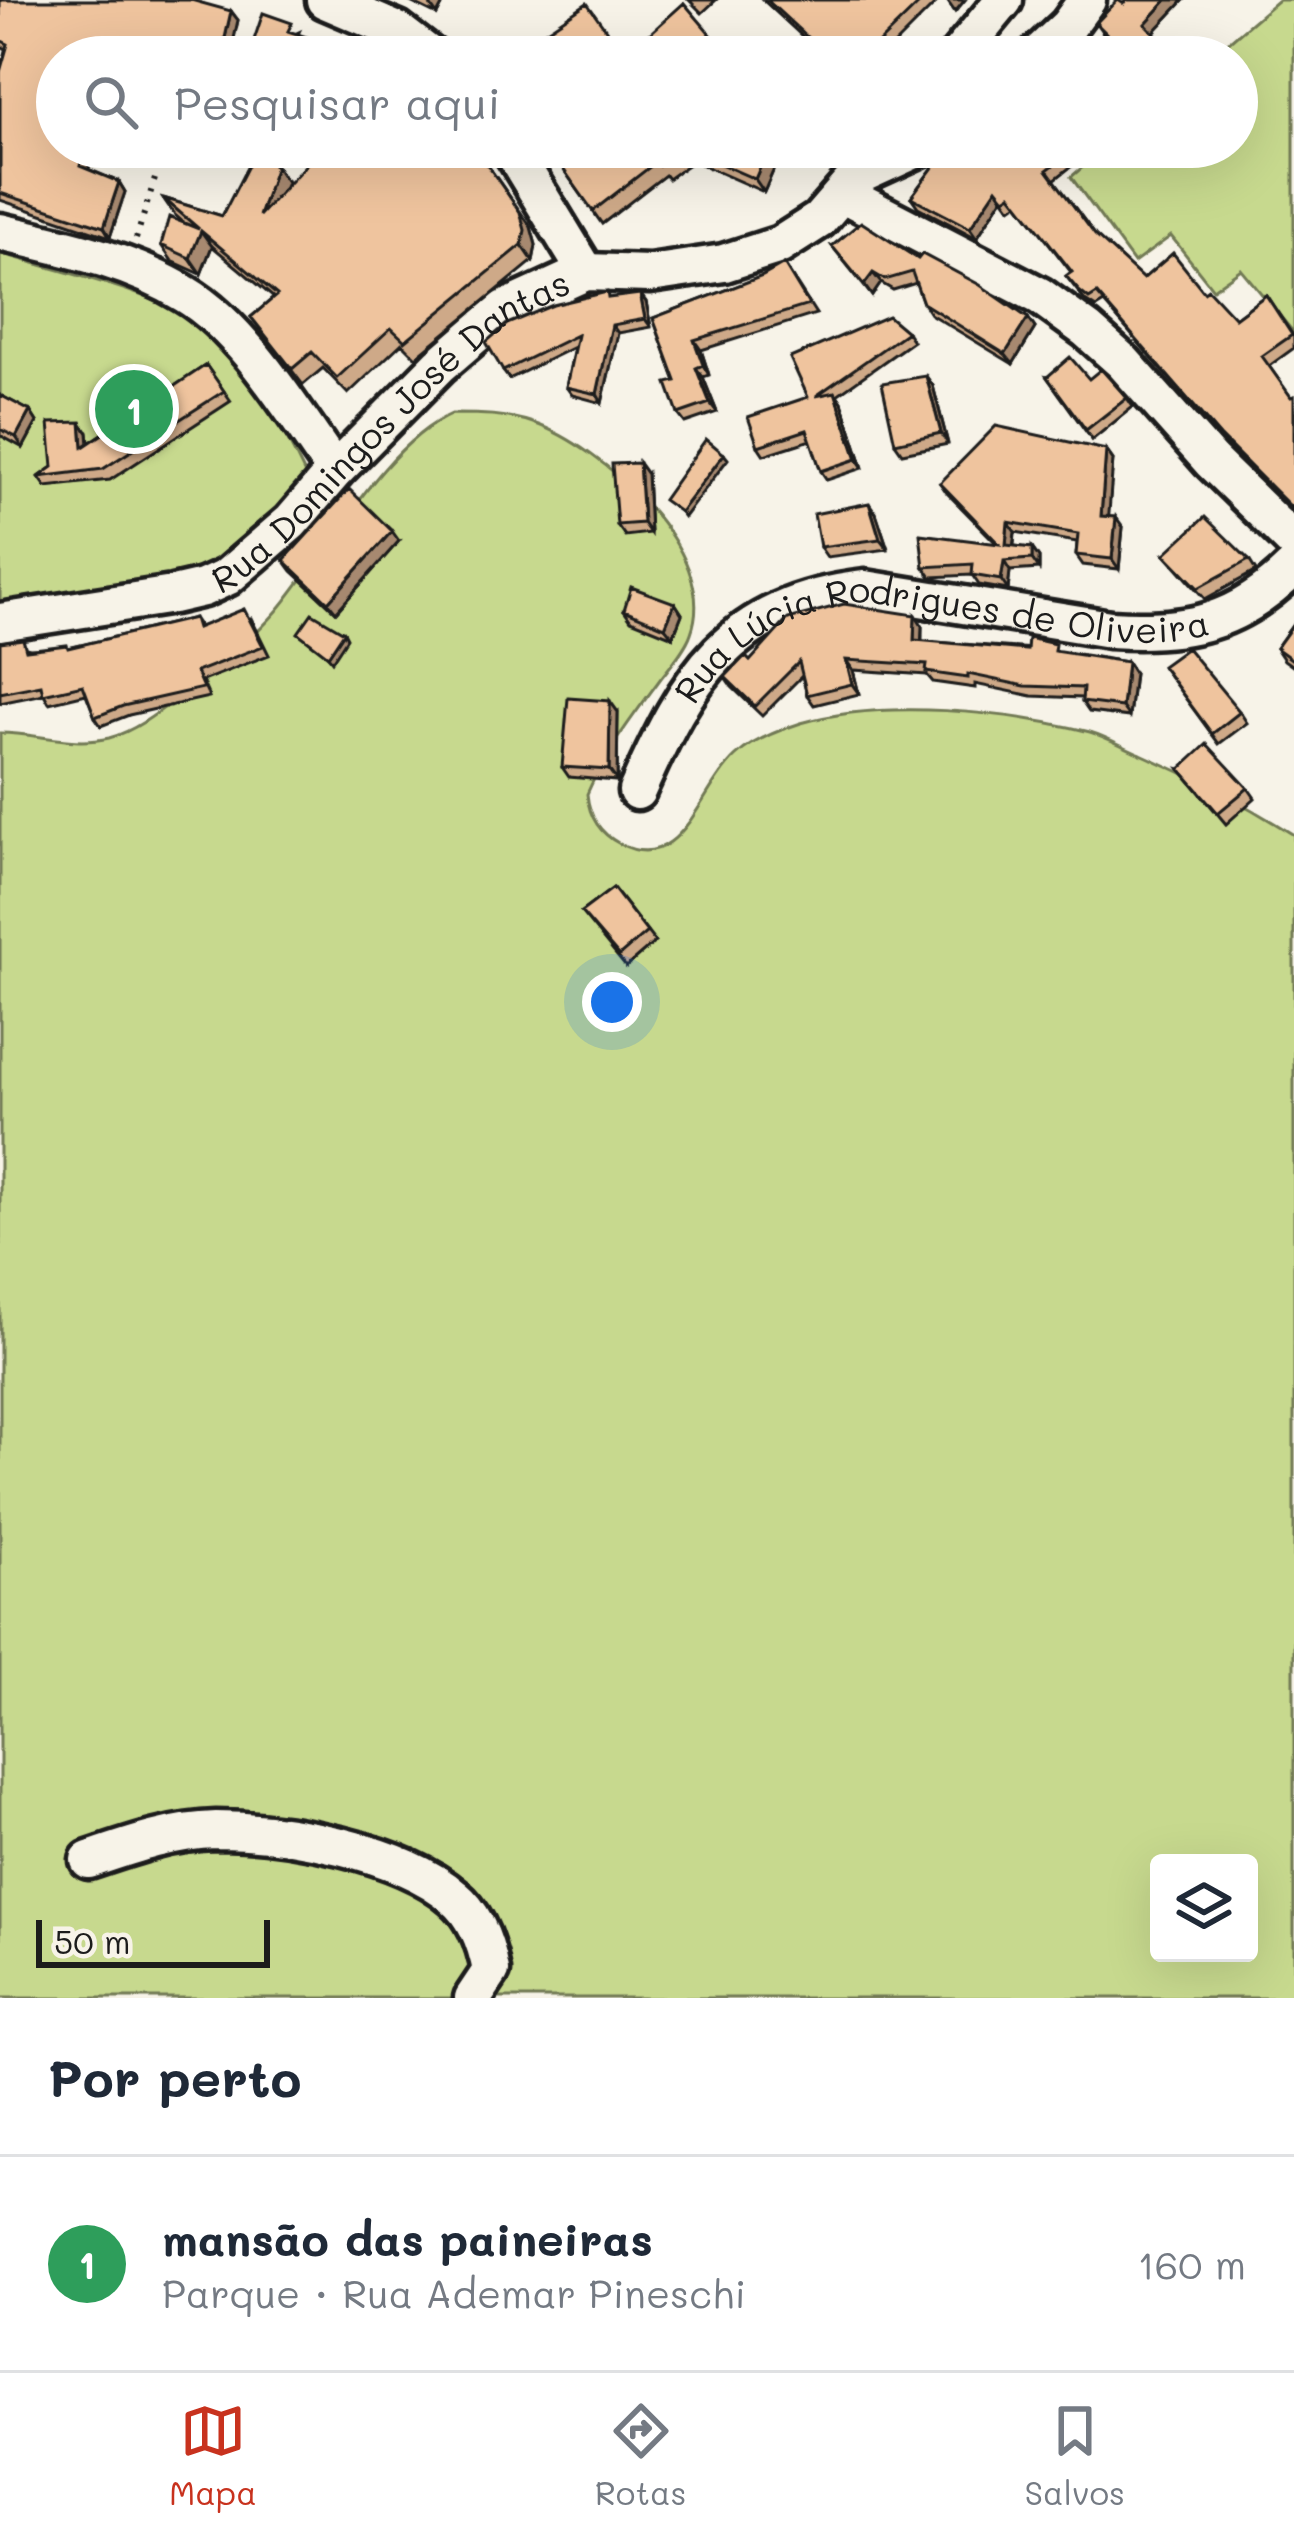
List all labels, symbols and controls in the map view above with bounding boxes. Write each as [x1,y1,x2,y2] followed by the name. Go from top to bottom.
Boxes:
[36,36,1258,168] search box
[78,69,144,135] icon: search
[174,73,501,131] text: Pesquisar aqui
[204,258,576,603] street label: Rua Domingos José Dantas
[95,364,173,454] pin: 1
[663,564,1213,711] street label: Rua Lúcia Rodrigues de Oliveira
[582,972,642,1032] your location
[1150,1854,1258,1962] map controls
[1150,1854,1258,1962] button: layers
[36,1914,270,1967] scale bar
[54,1919,130,1962] text: 50 m
[48,2043,301,2110] text: Por perto
[162,2209,653,2267] text: mansão das paineiras
[78,2238,96,2289] text: 1
[1137,2238,1246,2289] text: 160 m
[162,2267,746,2318] text: Parque · Rua Ademar Pineschi
[169,2398,257,2513] tab: Mapa
[595,2398,687,2513] tab: Rotas
[1025,2398,1125,2513] tab: Salvos

